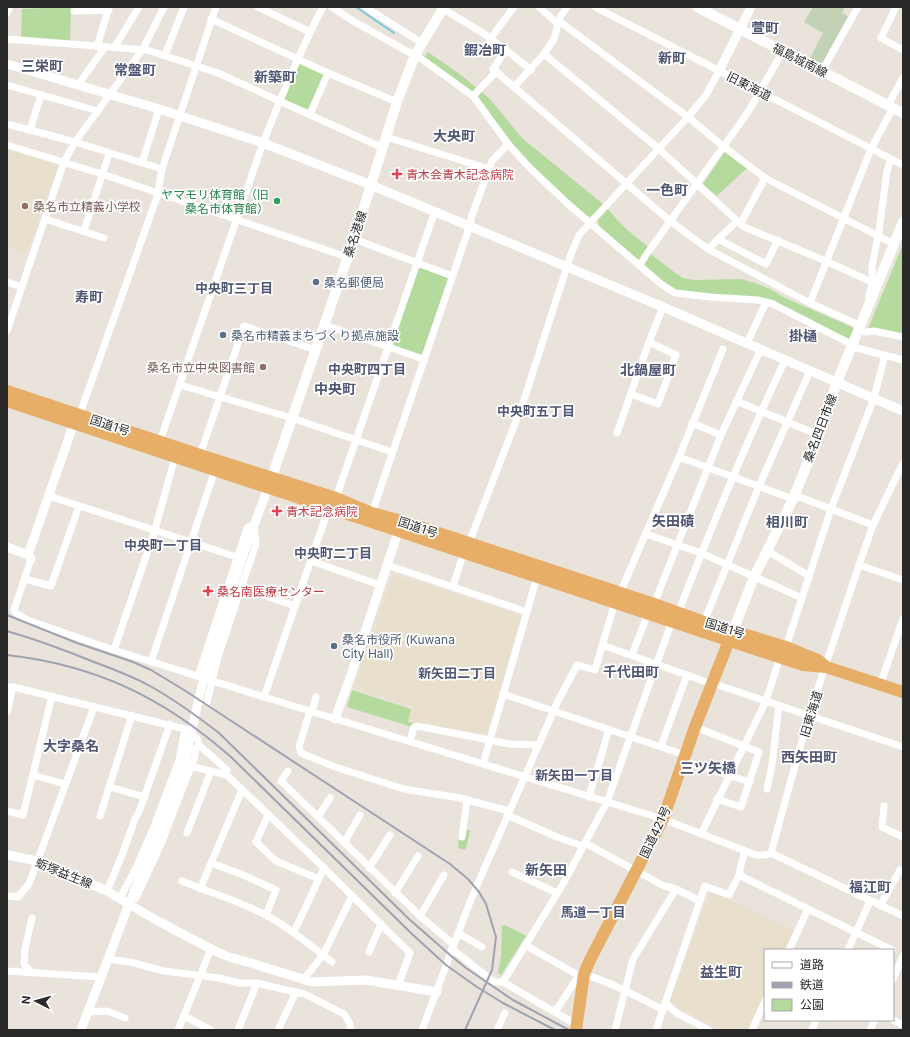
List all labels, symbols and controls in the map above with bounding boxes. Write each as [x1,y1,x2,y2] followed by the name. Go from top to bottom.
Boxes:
[751,19,779,36] district label: 萱町
[770,40,830,80] street label: 福島城南線
[464,41,506,58] district label: 鍜冶町
[658,49,686,66] district label: 新町
[21,57,63,74] district label: 三栄町
[114,61,156,78] district label: 常盤町
[254,68,296,85] district label: 新築町
[724,68,774,104] street label: 旧東海道
[433,127,475,144] district label: 大央町
[406,167,514,182] place label: 青木会青木記念病院
[391,168,403,180] marker: 青木会青木記念病院
[646,181,688,198] district label: 一色町
[161,187,269,216] place label: ヤマモリ体育館（旧 桑名市体育館）
[272,196,282,206] marker: ヤマモリ体育館（旧 桑名市体育館）
[33,199,141,214] place label: 桑名市立精義小学校
[20,201,30,211] marker: 桑名市立精義小学校
[340,209,370,259] street label: 桑名港線
[324,275,384,290] place label: 桑名郵便局
[311,277,321,287] marker: 桑名郵便局
[195,280,273,296] district label: 中央町三丁目
[75,288,103,305] district label: 寿町
[789,327,817,344] district label: 掛樋
[231,328,399,343] place label: 桑名市精義まちづくり拠点施設
[218,330,228,340] marker: 桑名市精義まちづくり拠点施設
[147,360,255,375] place label: 桑名市立中央図書館
[328,361,406,377] district label: 中央町四丁目
[620,361,676,378] district label: 北鍋屋町
[258,362,268,372] marker: 桑名市立中央図書館
[314,380,356,397] district label: 中央町
[800,392,840,464] street label: 桑名四日市線
[497,403,575,419] district label: 中央町五丁目
[88,412,132,438] street label: 国道1号
[286,504,358,519] place label: 青木記念病院
[271,505,283,517] marker: 青木記念病院
[652,512,695,529] district label: 矢田磧
[766,513,808,530] district label: 相川町
[396,514,440,540] street label: 国道1号
[124,537,202,553] district label: 中央町一丁目
[294,545,372,561] district label: 中央町二丁目
[217,584,325,599] place label: 桑名南医療センター
[202,585,214,597] marker: 桑名南医療センター
[703,615,747,641] street label: 国道1号
[342,632,455,661] place label: 桑名市役所 (Kuwana City Hall)
[329,641,339,651] marker: 桑名市役所 (Kuwana City Hall)
[603,663,659,680] district label: 千代田町
[418,665,496,681] district label: 新矢田二丁目
[797,689,825,739] street label: 旧東海道
[43,737,99,754] district label: 大字桑名
[781,748,837,765] district label: 西矢田町
[680,759,736,776] district label: 三ツ矢橋
[535,767,613,783] district label: 新矢田一丁目
[636,803,674,861] street label: 国道421号
[33,855,95,891] street label: 蛎塚益生線
[525,861,567,878] district label: 新矢田
[849,878,891,895] district label: 福江町
[560,904,626,920] district label: 馬道一丁目
[764,949,894,1021] legend
[800,957,824,972] text: 道路
[700,963,742,980] district label: 益生町
[800,977,824,992] text: 鉄道
[16,981,56,1021] north arrow
[19,995,33,1005] text: N
[800,997,824,1012] text: 公園

